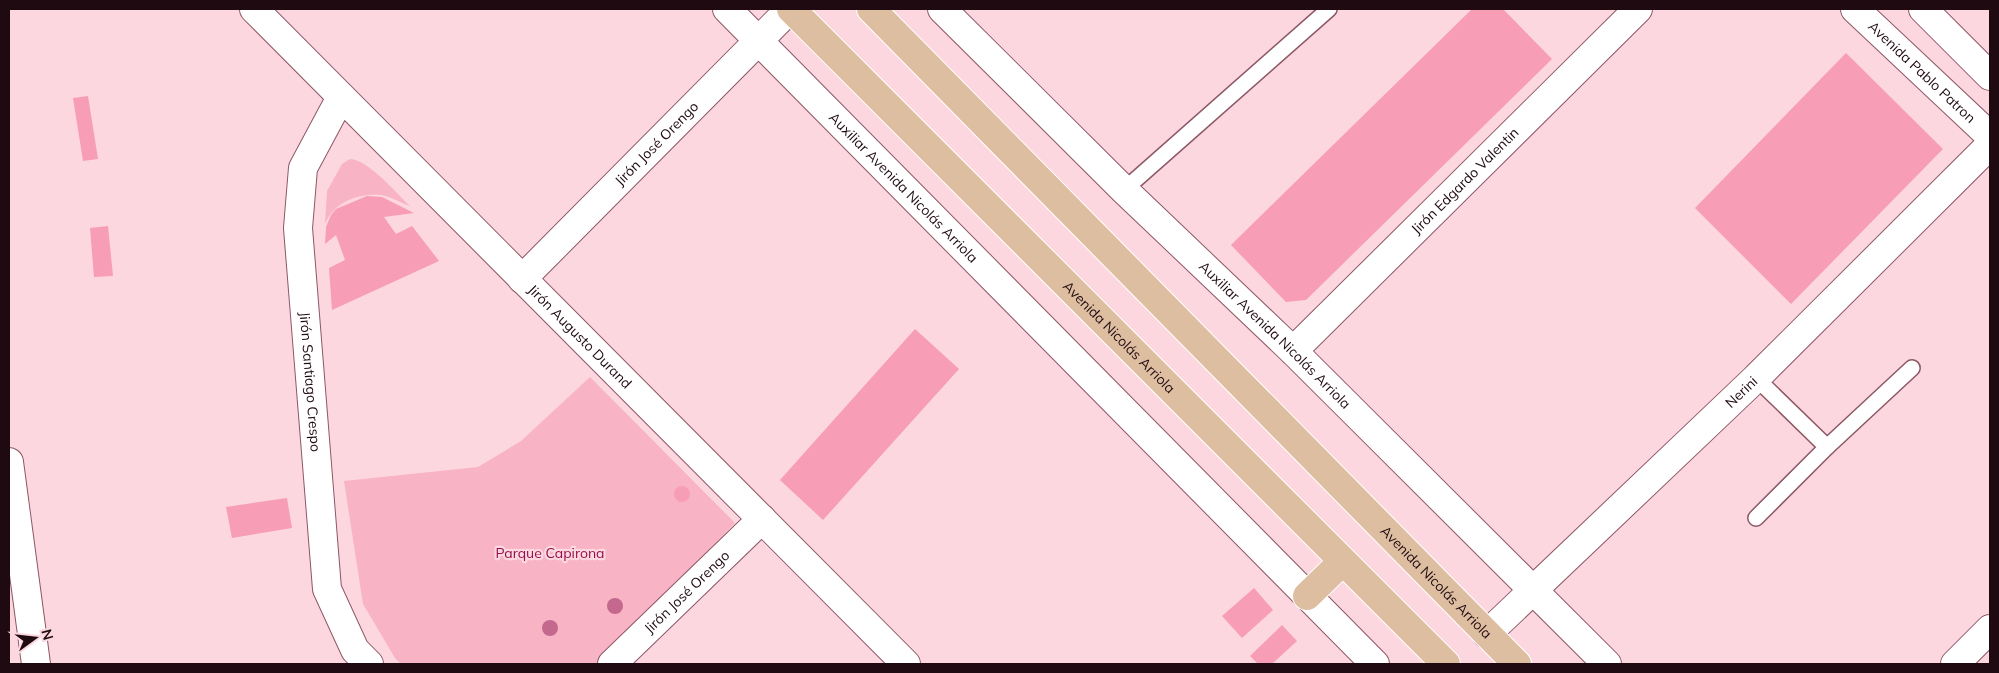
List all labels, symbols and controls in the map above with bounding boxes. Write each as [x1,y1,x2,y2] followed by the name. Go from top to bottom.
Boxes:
[1865,17,1979,127] street label: Avenida Pablo Patron
[611,97,702,189] street label: Jirón José Orengo
[825,108,982,266] street label: Auxiliar Avenida Nicolás Arriola
[1407,123,1522,238] street label: Jirón Edgardo Valentin
[1195,257,1355,413] street label: Auxiliar Avenida Nicolás Arriola
[1059,277,1179,397] street label: Avenida Nicolás Arriola
[524,281,636,392] street label: Jirón Augusto Durand
[296,311,325,453] street label: Jirón Santiago Crespo
[1721,372,1761,412] street label: Nerini
[1377,522,1496,642] street label: Avenida Nicolás Arriola
[496,544,605,562] park label: Parque Capirona
[640,546,733,637] street label: Jirón José Orengo
[10,613,60,663] north arrow
[37,627,58,642] text: N

